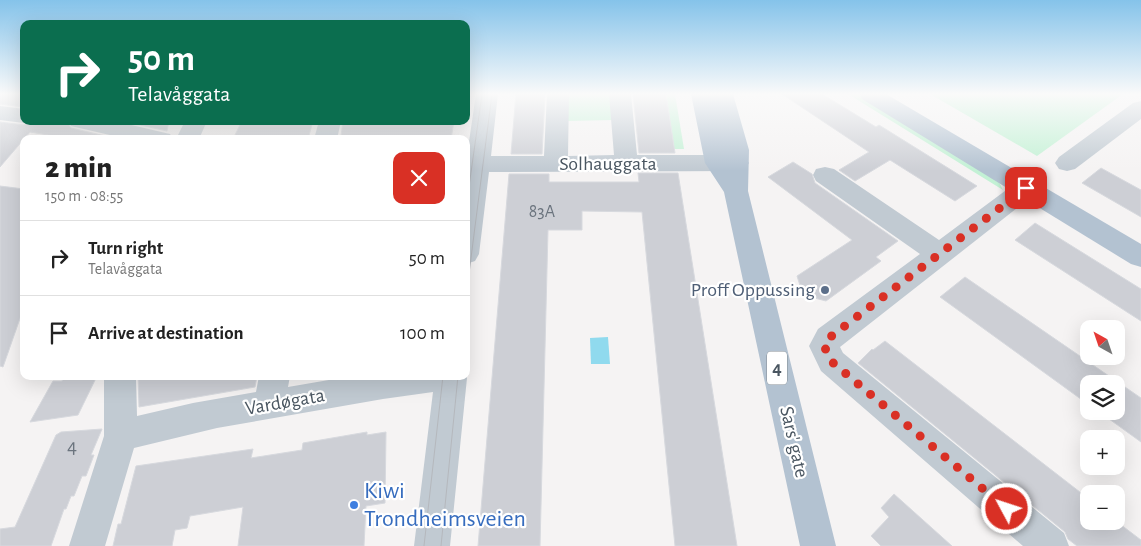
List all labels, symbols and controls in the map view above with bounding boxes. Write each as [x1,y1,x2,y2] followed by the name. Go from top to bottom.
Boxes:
[45,40,110,105] icon: right
[128,42,195,77] text: 50 m
[128,83,230,105] text: Telavåggata
[393,152,445,204] button: close
[45,153,112,183] text: 2 min
[559,154,657,174] street label: Solhauggata
[1005,167,1047,209] pin
[1012,174,1040,202] icon: arrive
[45,188,123,204] text: 150 m · 08:55
[529,203,556,221] house number: 83A
[88,239,163,258] text: Turn right
[45,244,73,272] icon: right
[409,249,445,268] text: 50 m
[88,261,162,277] text: Telavåggata
[691,280,815,300] place label: Proff Oppussing
[819,284,831,296] marker: Proff Oppussing
[45,319,73,347] icon: arrive
[1080,320,1125,365] north arrow
[1080,320,1125,530] map controls
[88,324,244,343] text: Arrive at destination
[400,324,445,343] text: 100 m
[767,352,787,384] road number: 4
[1080,375,1125,420] button: layers
[244,385,326,419] street label: Vardøgata
[776,404,812,480] street label: Sars' gate
[1080,430,1125,475] button: +
[67,436,77,457] house number: 4
[364,479,526,531] place label: Kiwi Trondheimsveien
[980,482,1032,534] position arrow
[1080,485,1125,530] button: −
[348,499,360,511] marker: Kiwi Trondheimsveien

